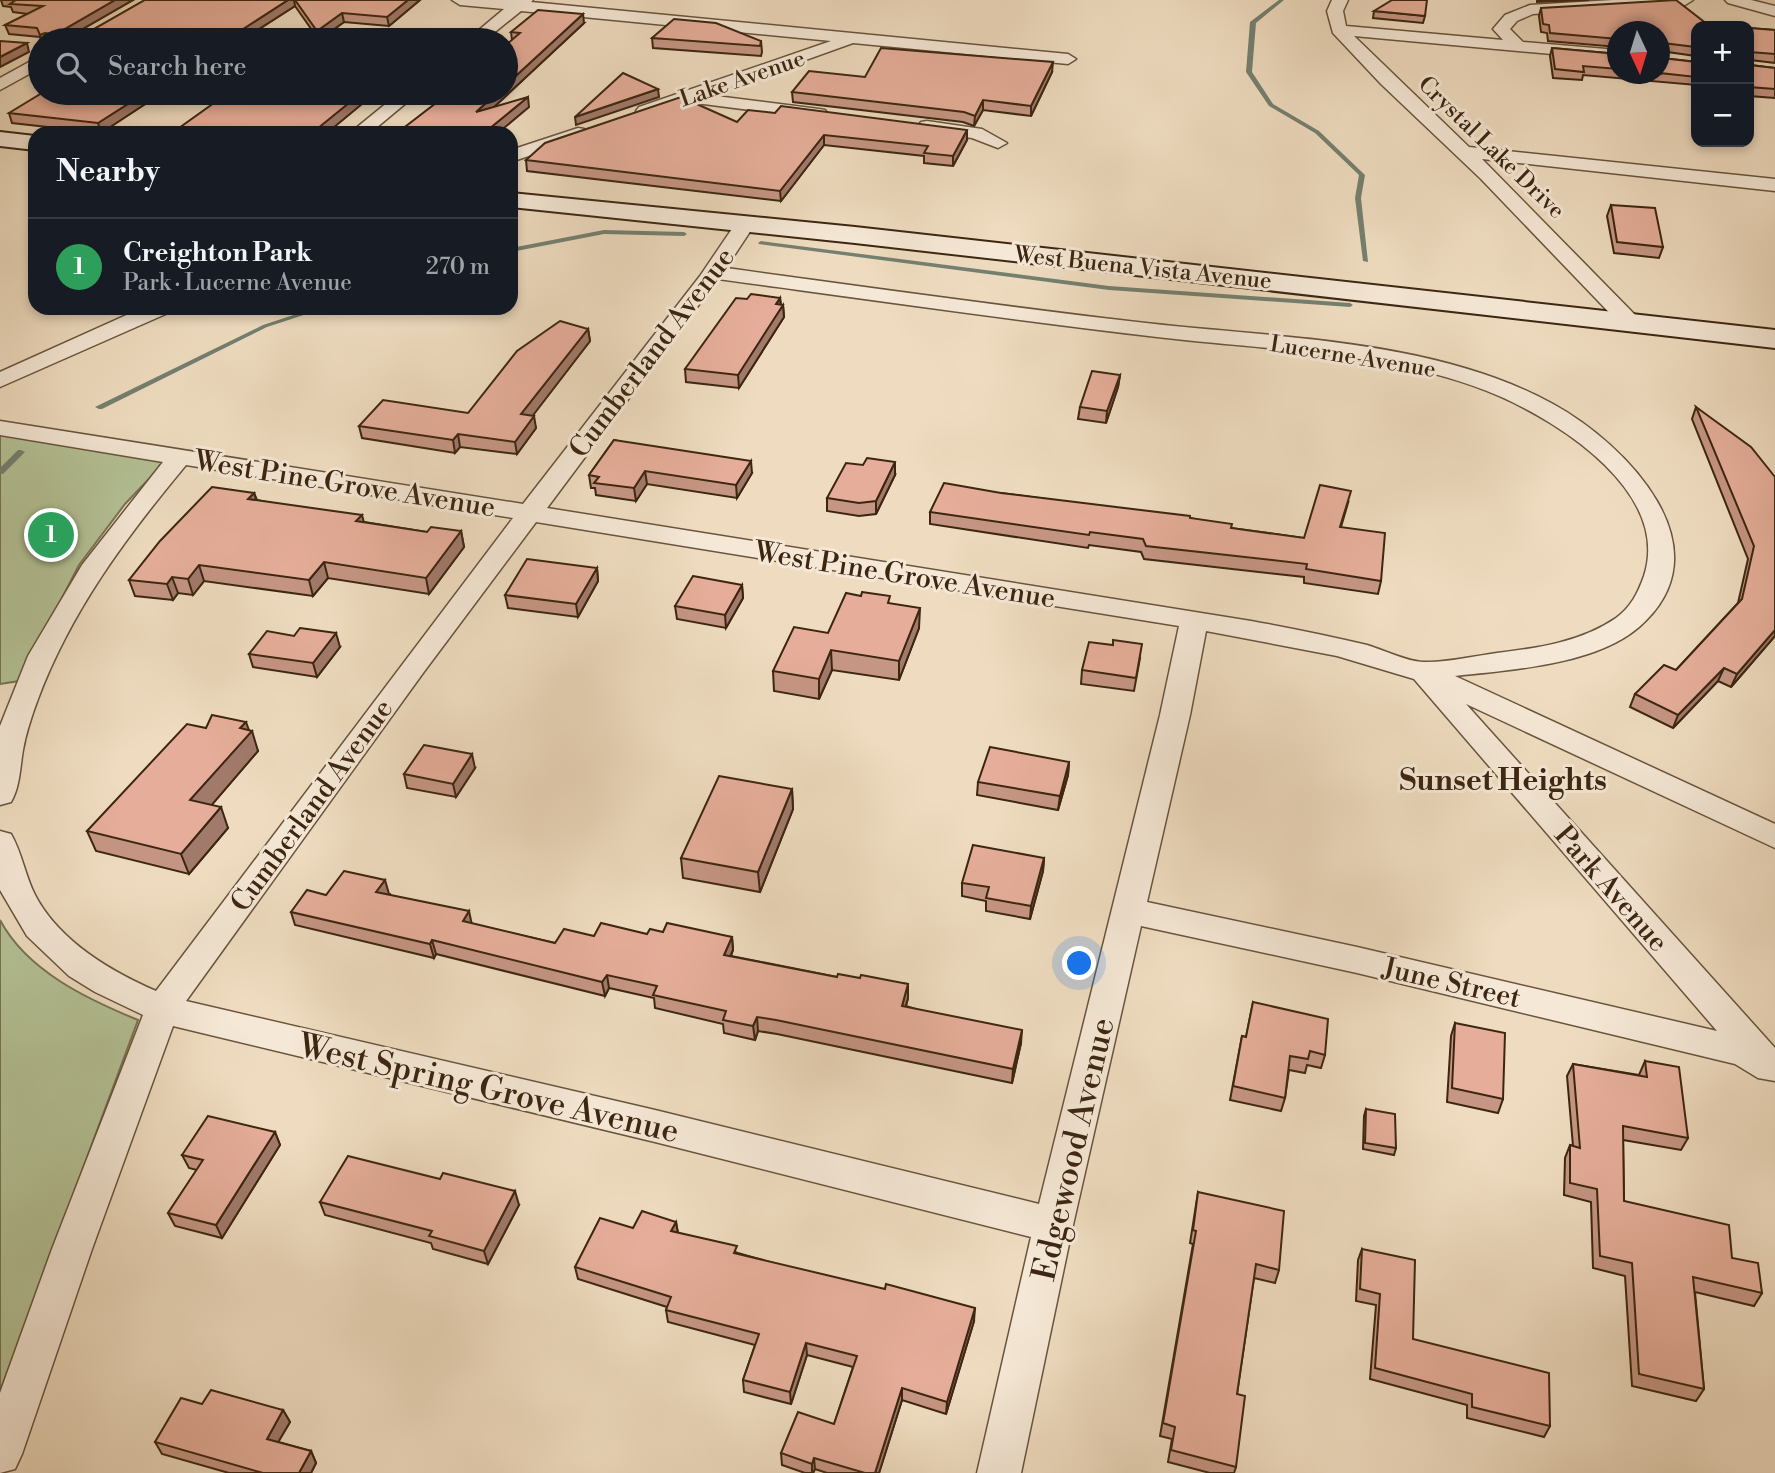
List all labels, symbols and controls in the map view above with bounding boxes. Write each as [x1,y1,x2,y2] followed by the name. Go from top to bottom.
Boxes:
[1607,21,1670,84] north arrow
[1691,21,1754,147] map controls
[1691,21,1754,84] button: +
[28,28,518,105] search box
[676,44,809,113] street label: Lake Avenue
[52,48,90,86] icon: search
[108,51,247,83] text: Search here
[1412,71,1571,225] street label: Crystal Lake Drive
[1691,84,1754,147] button: −
[56,153,160,191] text: Nearby
[123,237,312,269] text: Creighton Park
[1012,240,1273,295] street label: West Buena Vista Avenue
[562,241,743,465] street label: Cumberland Avenue
[73,253,85,281] text: 1
[426,253,490,281] text: 270 m
[123,269,352,297] text: Park · Lucerne Avenue
[1268,330,1438,384] street label: Lucerne Avenue
[191,443,498,526] street label: West Pine Grove Avenue
[28,509,74,561] pin: 1
[751,534,1058,617] street label: West Pine Grove Avenue
[223,693,401,919] street label: Cumberland Avenue
[1399,762,1607,800] district label: Sunset Heights
[1546,819,1675,959] street label: Park Avenue
[1062,946,1096,980] your location
[1378,950,1524,1016] street label: June Street
[1024,1014,1125,1285] street label: Edgewood Avenue
[293,1025,683,1153] street label: West Spring Grove Avenue

